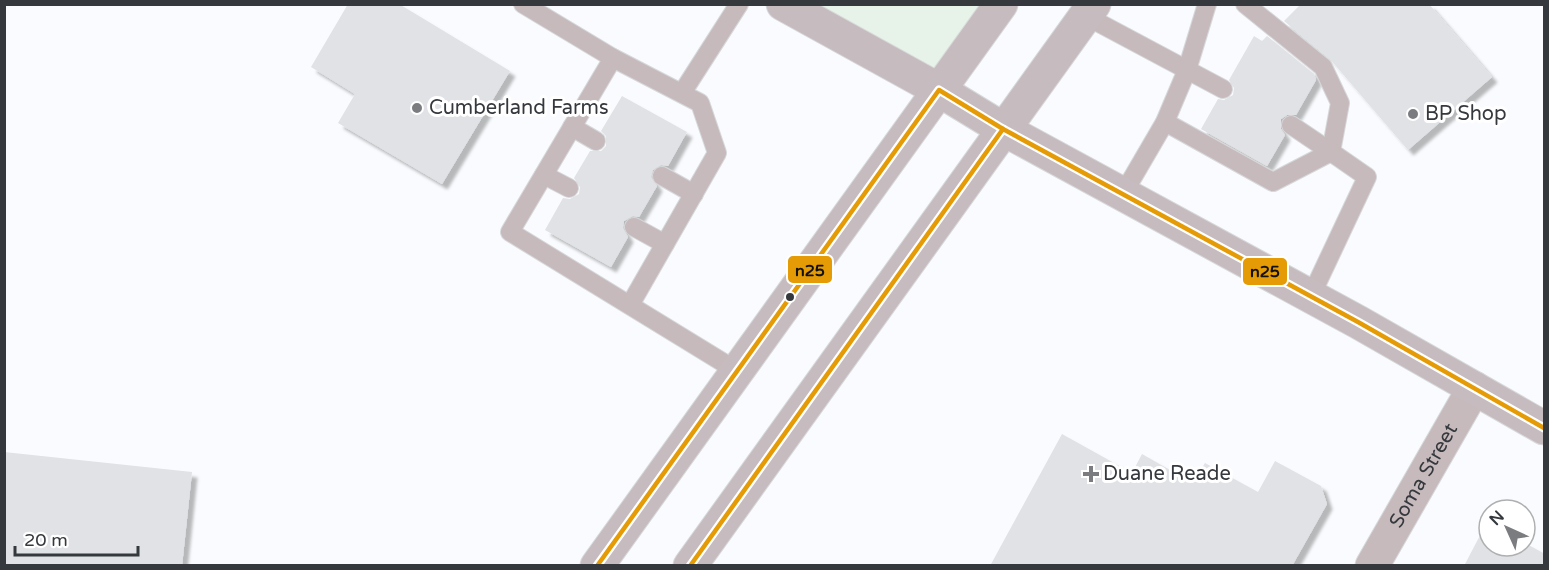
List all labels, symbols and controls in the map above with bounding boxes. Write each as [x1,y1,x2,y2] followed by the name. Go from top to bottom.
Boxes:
[429,96,609,120] place label: Cumberland Farms
[410,101,424,115] marker: Cumberland Farms
[1425,102,1507,126] place label: BP Shop
[1406,107,1420,121] marker: BP Shop
[787,255,833,284] line badge: n25
[1242,257,1288,286] line badge: n25
[795,261,825,281] text: n25
[1250,262,1280,282] text: n25
[784,291,796,303] unlabelled marker
[1384,419,1463,532] street label: Soma Street
[1103,462,1231,486] place label: Duane Reade
[1084,467,1098,481] marker: Duane Reade
[1477,498,1537,558] north arrow
[1485,506,1509,530] text: N
[15,519,138,557] scale bar
[24,529,68,551] text: 20 m

